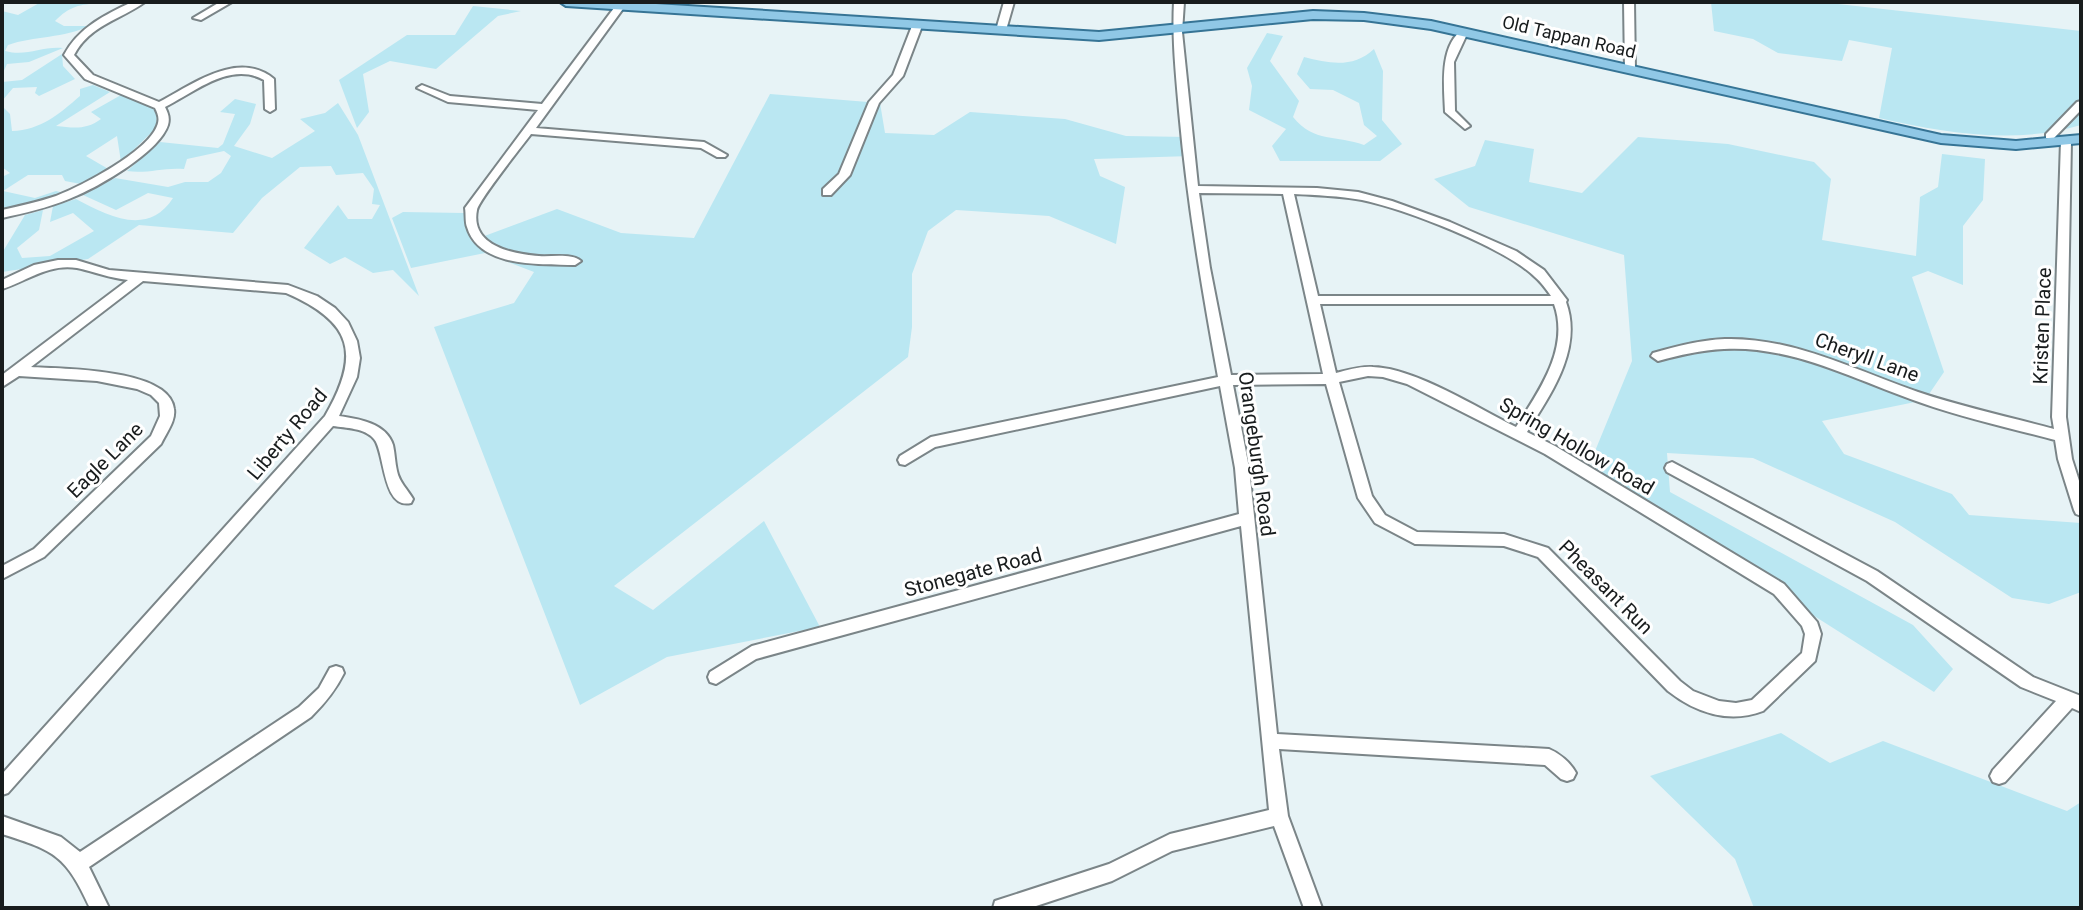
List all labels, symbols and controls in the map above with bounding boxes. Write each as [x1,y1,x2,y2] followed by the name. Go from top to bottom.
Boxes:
[1500,11,1638,62] street label: Old Tappan Road
[2028,267,2056,385] street label: Kristen Place
[1812,327,1922,387] street label: Cheryll Lane
[1234,370,1280,538] street label: Orangeburgh Road
[242,384,332,484] street label: Liberty Road
[1495,392,1659,500] street label: Spring Hollow Road
[62,417,148,503] street label: Eagle Lane
[1554,535,1658,639] street label: Pheasant Run
[902,542,1044,602] street label: Stonegate Road

